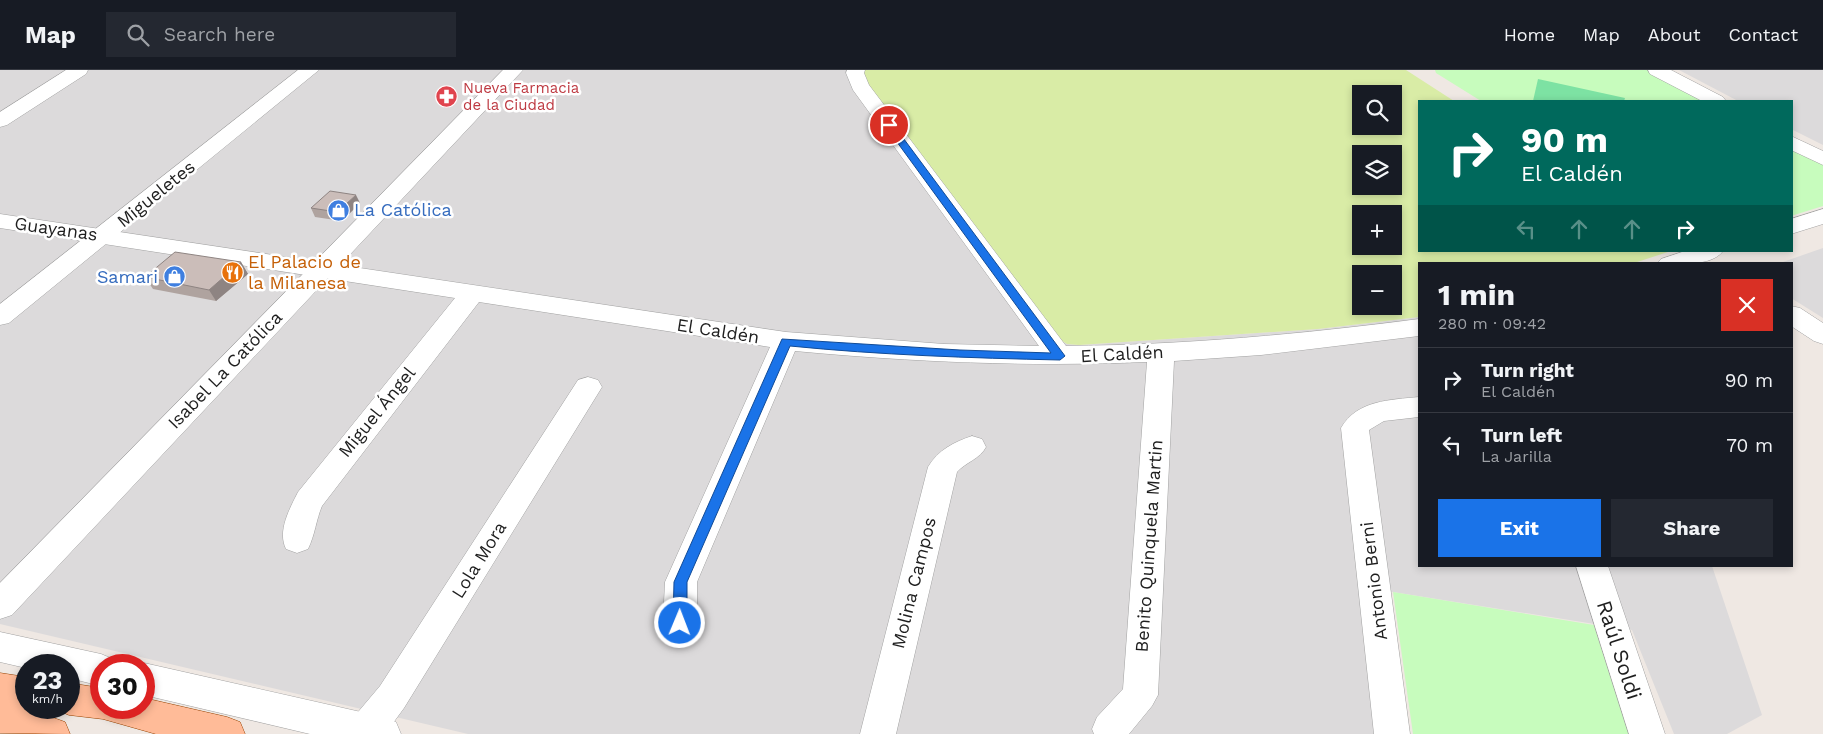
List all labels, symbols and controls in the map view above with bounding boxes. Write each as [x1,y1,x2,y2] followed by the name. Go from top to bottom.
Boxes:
[106,12,456,57] search box
[25,21,76,49] text: Map
[124,21,152,49] icon: search
[164,23,275,46] text: Search here
[1504,24,1555,45] text: Home
[1583,24,1620,45] text: Map
[1648,24,1700,45] text: About
[1728,24,1798,45] text: Contact
[463,79,580,114] place label: Nueva Farmacia de la Ciudad
[435,85,459,109] pharmacy icon: Nueva Farmacia de la Ciudad
[1352,85,1402,315] map controls
[1352,85,1402,135] button: search
[868,104,910,146] pin
[875,111,903,139] icon: arrive
[1521,119,1608,161] text: 90 m
[1438,120,1503,185] icon: right
[1352,145,1402,195] button: layers
[112,156,199,231] street label: Migueletes
[1521,161,1623,186] text: El Caldén
[326,198,350,222] shop icon: La Católica
[354,199,452,220] place label: La Católica
[1352,205,1402,255] button: +
[13,212,99,245] street label: Guayanas
[1512,215,1540,243] icon: left
[1565,215,1593,243] icon: ahead
[1618,215,1646,243] icon: ahead
[1671,215,1699,243] icon: right
[248,251,361,293] place label: El Palacio de la Milanesa
[220,260,244,284] restaurant icon: El Palacio de la Milanesa
[162,265,186,289] shop icon: Samari
[1352,265,1402,315] button: −
[97,266,158,287] place label: Samari
[1438,277,1515,312] text: 1 min
[1721,279,1773,331] button: close
[163,307,286,433] street label: Isabel La Católica
[675,314,761,347] street label: El Caldén
[1438,314,1546,333] text: 280 m · 09:42
[1080,341,1164,366] street label: El Caldén
[1481,359,1574,382] text: Turn right
[334,362,420,461] street label: Miguel Ángel
[1438,366,1466,394] icon: right
[1725,369,1773,392] text: 90 m
[1481,382,1555,401] text: El Caldén
[1481,424,1562,447] text: Turn left
[1438,431,1466,459] icon: left
[1726,434,1773,457] text: 70 m
[1131,439,1166,653] street label: Benito Quinquela Martin
[1481,447,1552,466] text: La Jarilla
[1438,499,1601,557] button: Exit
[1611,499,1773,557] button: Share
[887,515,940,651] street label: Molina Campos
[447,518,510,602] street label: Lola Mora
[1356,520,1391,642] street label: Antonio Berni
[653,596,705,648] position arrow
[1592,597,1647,703] street label: Raúl Soldi
[90,654,155,719] speed limit sign: 30
[33,666,62,695] text: 23
[32,692,63,706] text: km/h

